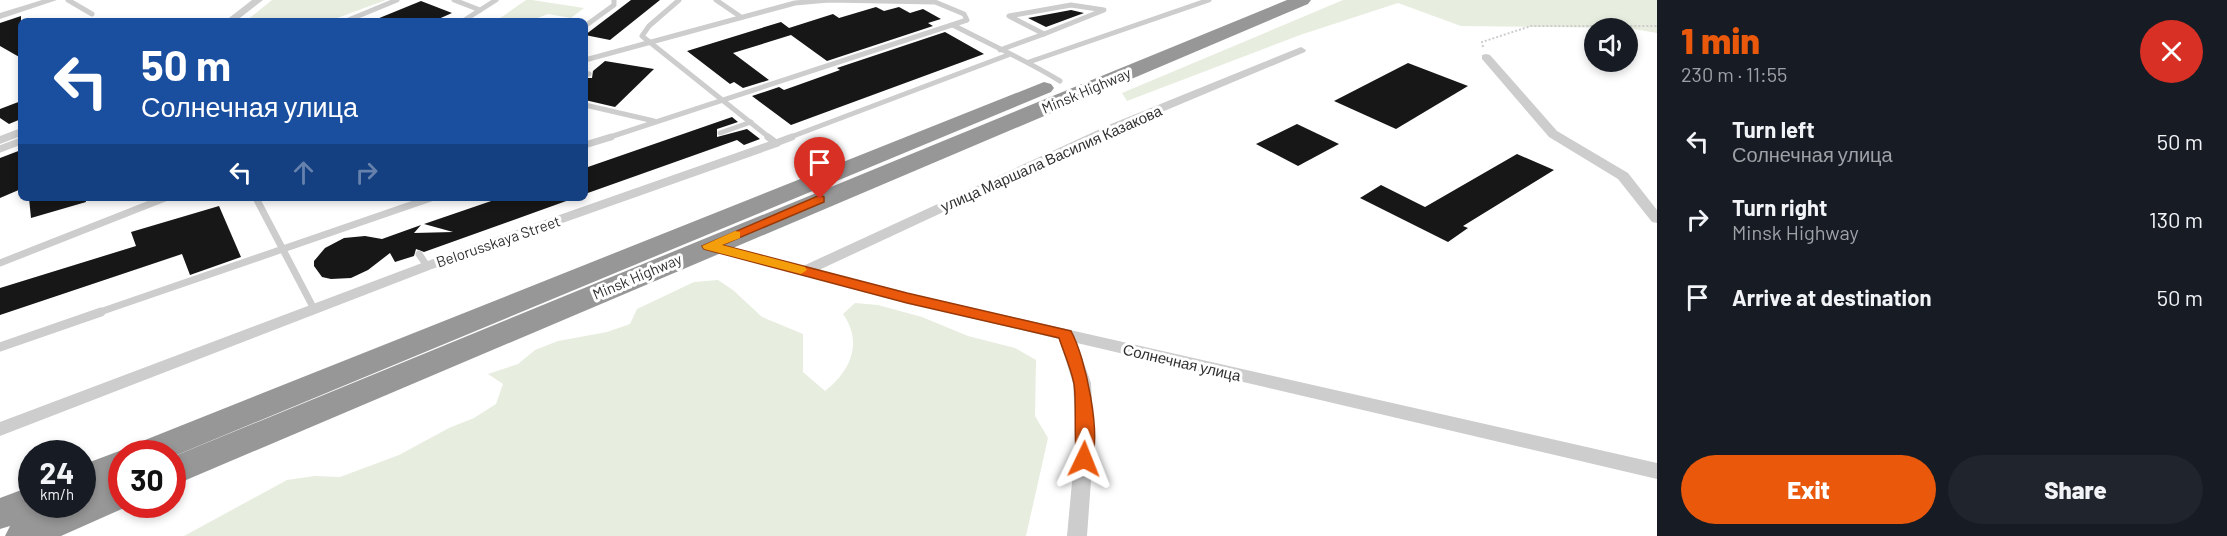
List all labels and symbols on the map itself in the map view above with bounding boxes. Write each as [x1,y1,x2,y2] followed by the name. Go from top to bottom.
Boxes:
[1039,63,1133,117] street label: Minsk Highway
[938,101,1165,215] street label: улица Маршала Василия Казакова
[794,137,845,199] pin
[434,211,562,271] street label: Belorusskaya Street
[590,249,684,303] street label: Minsk Highway
[1121,340,1243,384] street label: Солнечная улица
[1052,427,1116,491] position arrow
[108,440,186,518] speed limit sign: 30

